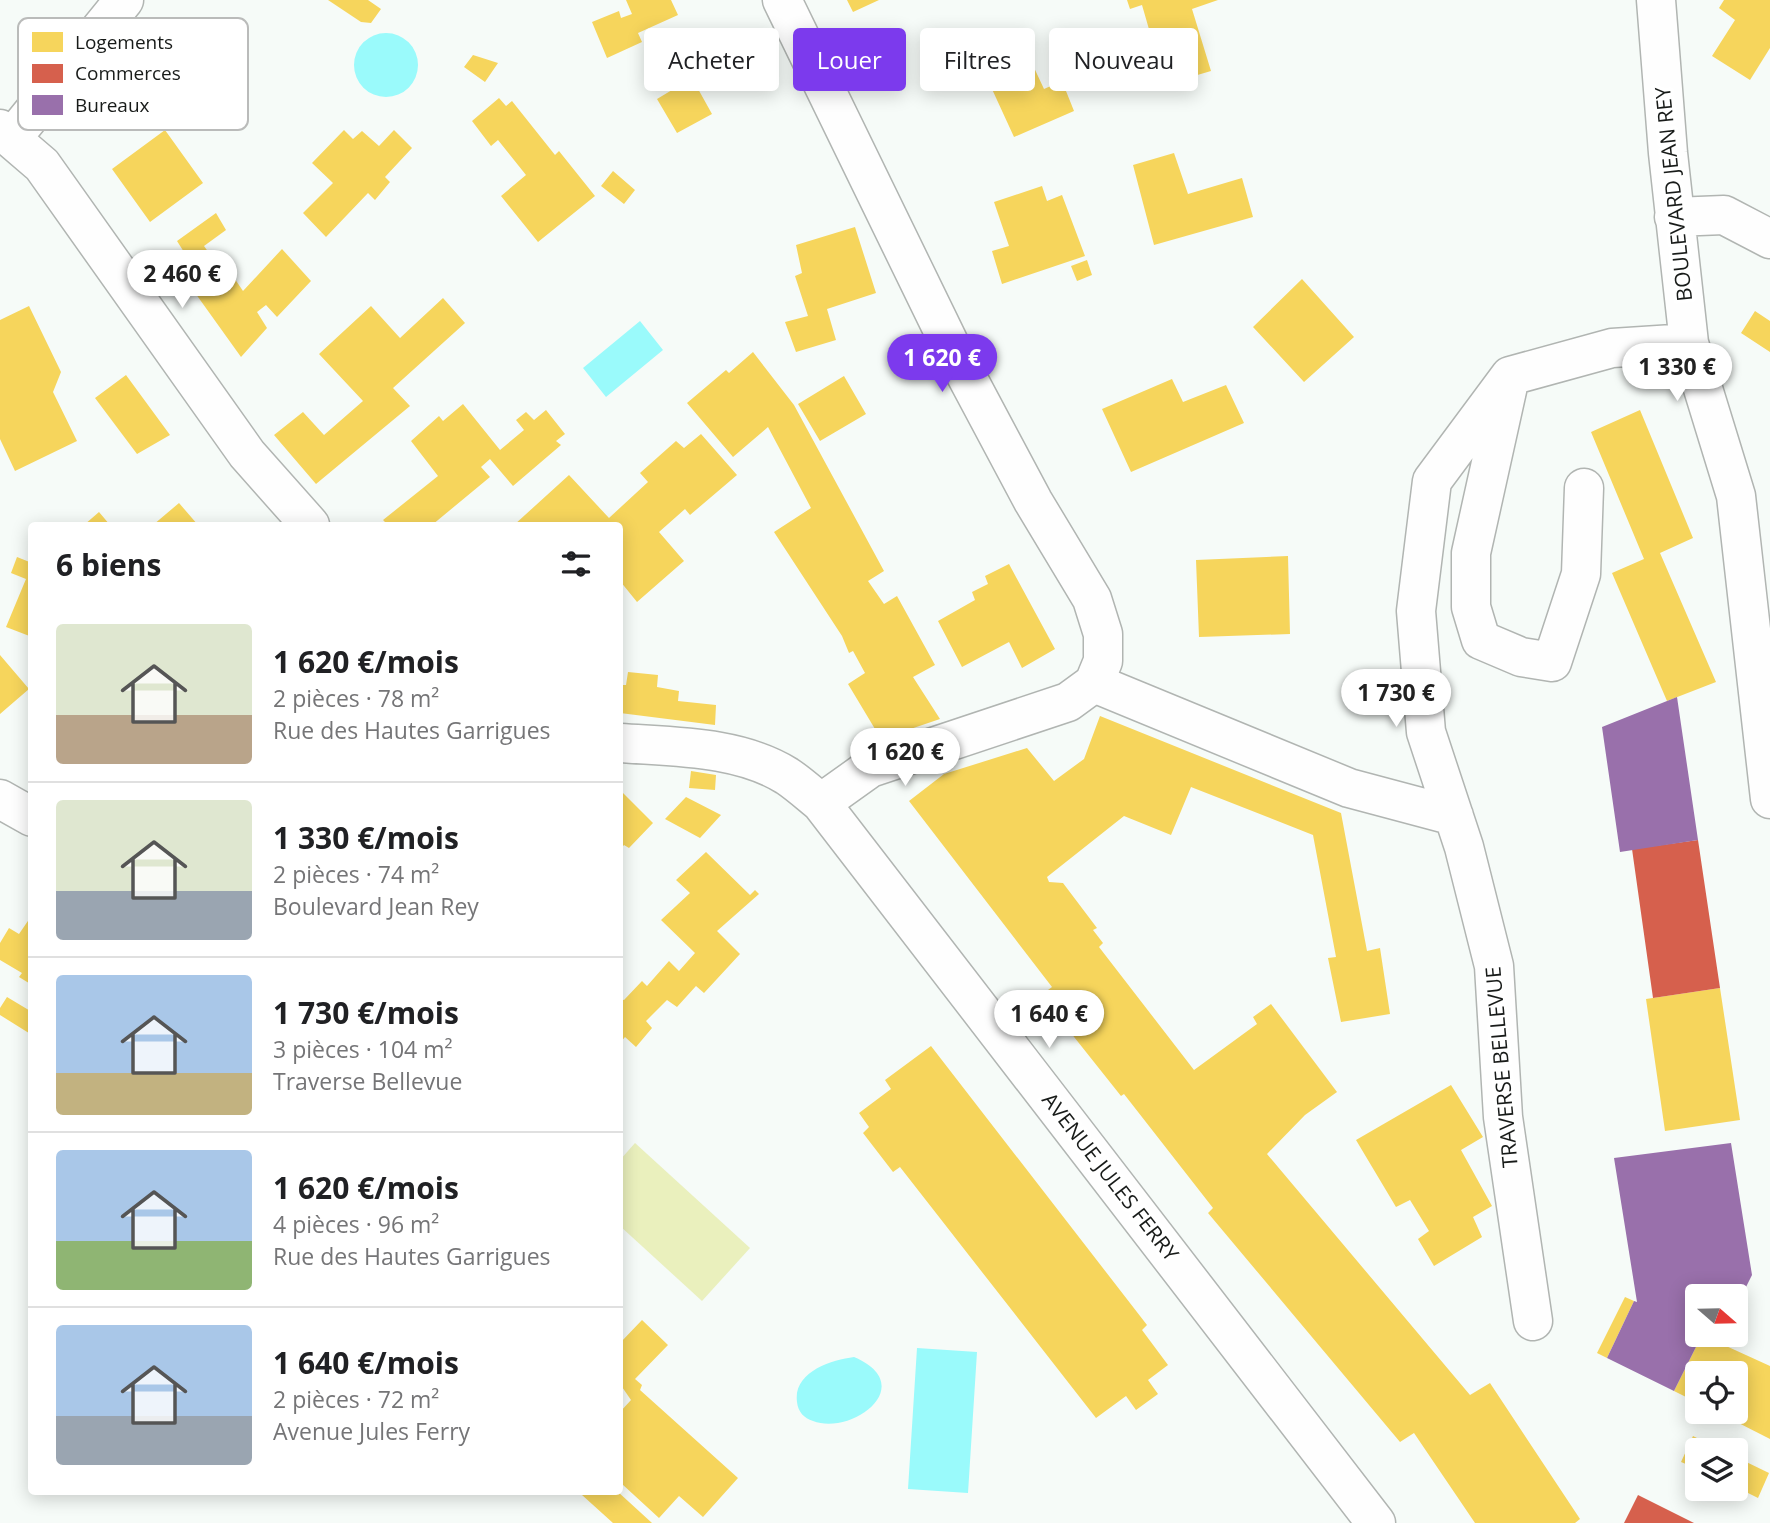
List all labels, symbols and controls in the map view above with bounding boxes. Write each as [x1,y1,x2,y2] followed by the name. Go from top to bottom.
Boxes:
[18,18,248,130] legend
[644,28,779,91] chip: Acheter
[793,28,906,91] chip: Louer
[920,28,1035,91] chip: Filtres
[1049,28,1198,91] chip: Nouveau
[75,29,173,55] text: Logements
[75,60,181,86] text: Commerces
[1648,85,1698,303] street label: BOULEVARD JEAN REY
[75,92,150,118] text: Bureaux
[117,250,247,310] pin: 2 460 €
[143,257,221,289] text: 2 460 €
[877,334,1007,394] pin: 1 620 €
[903,341,981,373] text: 1 620 €
[1612,344,1742,403] pin: 1 330 €
[1638,350,1716,382] text: 1 330 €
[56,544,161,585] text: 6 biens
[557,545,595,583] icon: filters
[273,641,459,682] text: 1 620 €/mois
[112,652,196,736] icon: home
[1331,670,1461,729] pin: 1 730 €
[1357,676,1435,708] text: 1 730 €
[273,682,439,714] text: 2 pièces · 78 m²
[273,714,551,746] text: Rue des Hautes Garrigues
[840,728,970,788] pin: 1 620 €
[866,735,944,767] text: 1 620 €
[273,817,459,858] text: 1 330 €/mois
[112,828,196,912] icon: home
[273,858,439,890] text: 2 pièces · 74 m²
[273,890,479,922] text: Boulevard Jean Rey
[1478,965,1524,1169] street label: TRAVERSE BELLEVUE
[984,990,1114,1050] pin: 1 640 €
[273,992,459,1033] text: 1 730 €/mois
[1010,997,1088,1029] text: 1 640 €
[112,1003,196,1087] icon: home
[273,1033,453,1065] text: 3 pièces · 104 m²
[273,1065,462,1097] text: Traverse Bellevue
[1036,1086,1186,1267] street label: AVENUE JULES FERRY
[273,1167,459,1208] text: 1 620 €/mois
[112,1178,196,1262] icon: home
[273,1208,439,1240] text: 4 pièces · 96 m²
[273,1240,551,1272] text: Rue des Hautes Garrigues
[1685,1284,1748,1348] north arrow
[1685,1284,1748,1501] map controls
[273,1342,459,1383] text: 1 640 €/mois
[112,1353,196,1437] icon: home
[1685,1361,1748,1424] button: locate
[273,1383,439,1415] text: 2 pièces · 72 m²
[273,1415,470,1447] text: Avenue Jules Ferry
[1685,1438,1748,1501] button: layers

